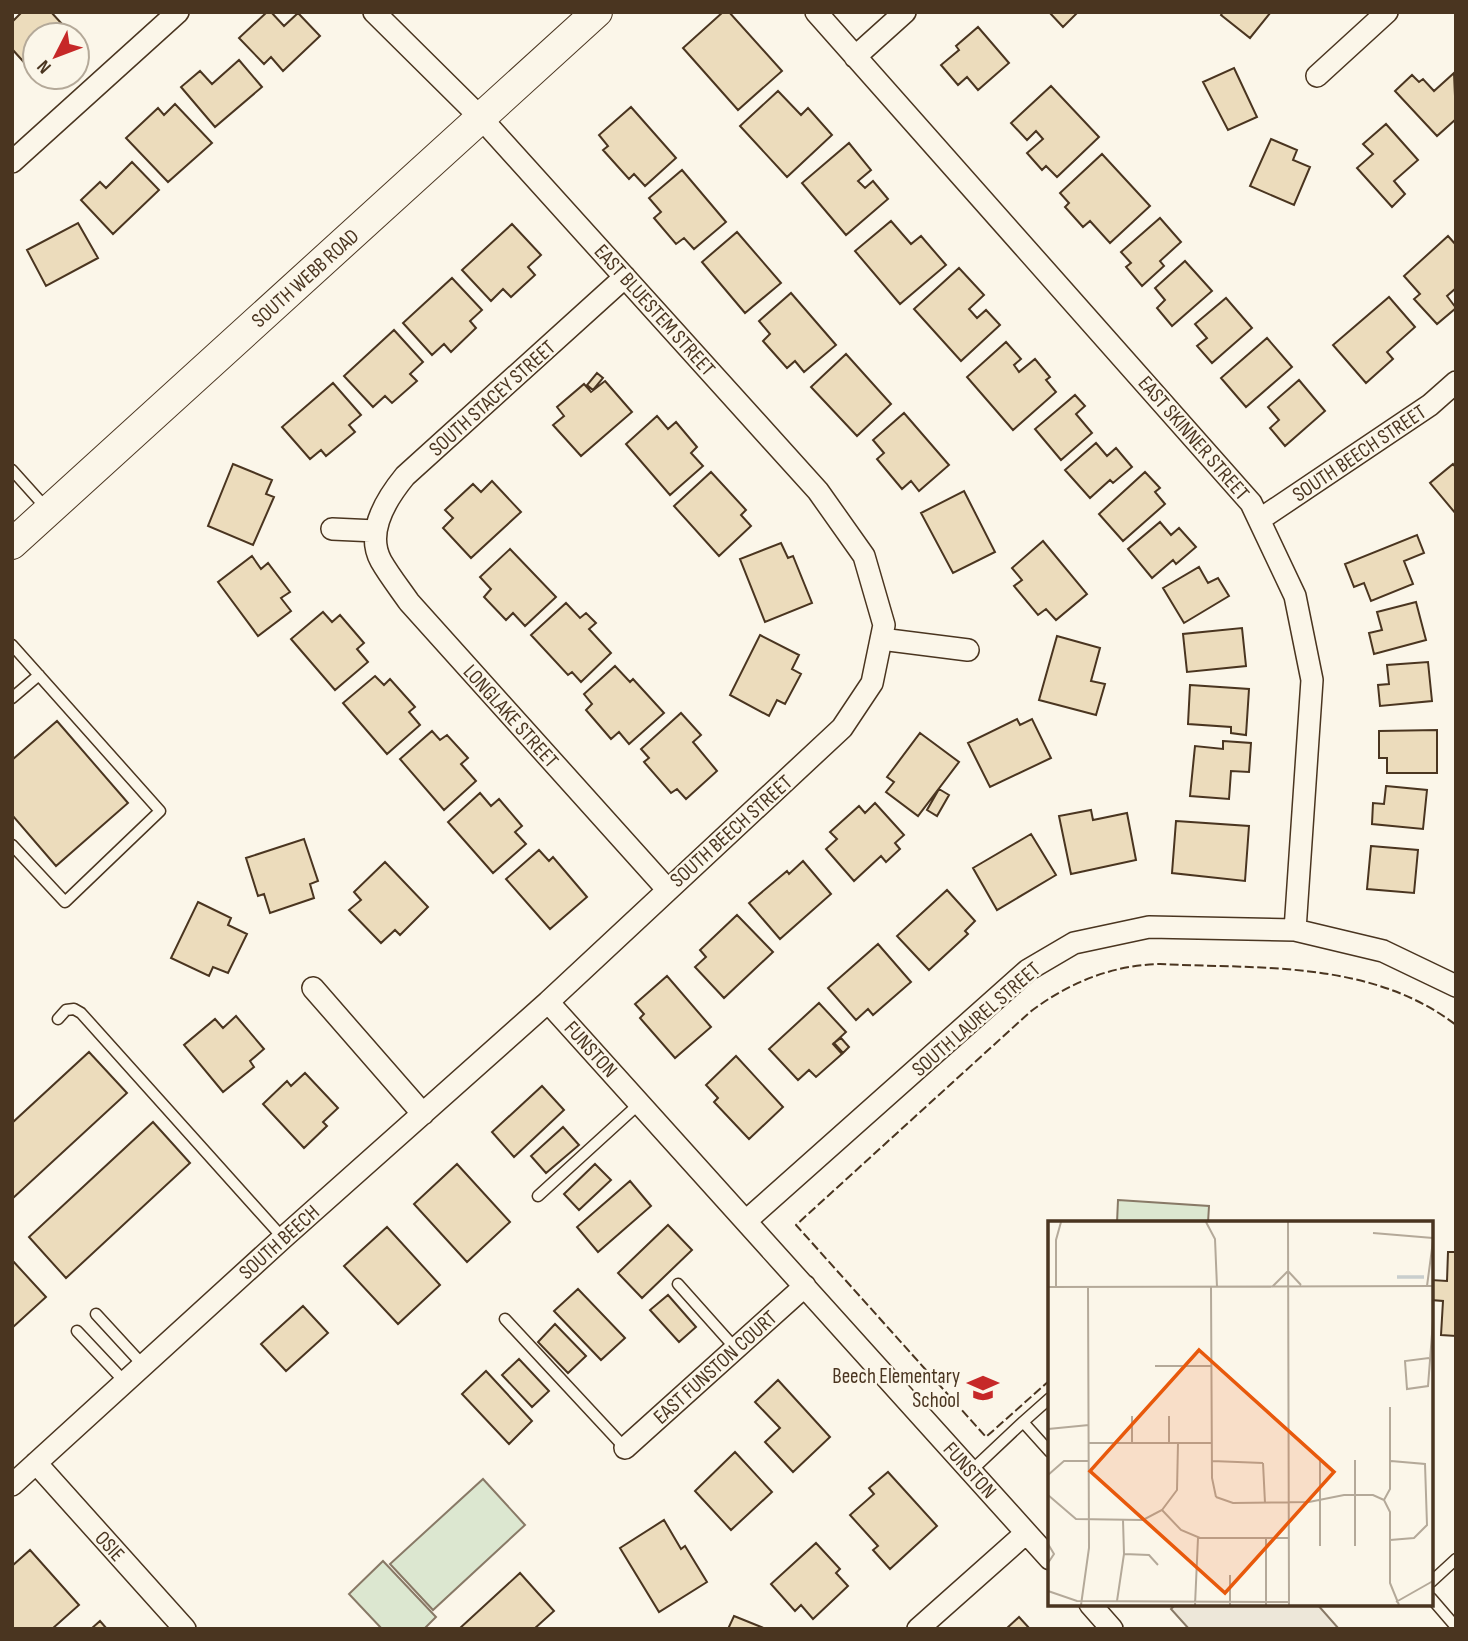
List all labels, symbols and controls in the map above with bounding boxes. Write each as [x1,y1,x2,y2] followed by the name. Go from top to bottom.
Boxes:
[21,21,91,91] north arrow
[33,55,56,78] text: N
[247,224,364,333] street label: SOUTH WEBB ROAD
[589,239,721,382] street label: EAST BLUESTEM STREET
[424,335,561,462] street label: SOUTH STACEY STREET
[1133,371,1255,506] street label: EAST SKINNER STREET
[1288,399,1431,507] street label: SOUTH BEECH STREET
[458,660,564,773] street label: LONGLAKE STREET
[665,770,798,893] street label: SOUTH BEECH STREET
[907,957,1046,1082] street label: SOUTH LAUREL STREET
[559,1016,622,1083] street label: FUNSTON
[234,1200,325,1285] street label: SOUTH BEECH
[1048,1221,1433,1606] inset map
[648,1305,783,1429] street label: EAST FUNSTON COURT
[832,1364,960,1413] place label: Beech Elementary School
[966,1371,1000,1405] school or university icon: Beech Elementary School
[938,1437,1001,1504] street label: FUNSTON
[90,1526,130,1567] street label: OSIE

